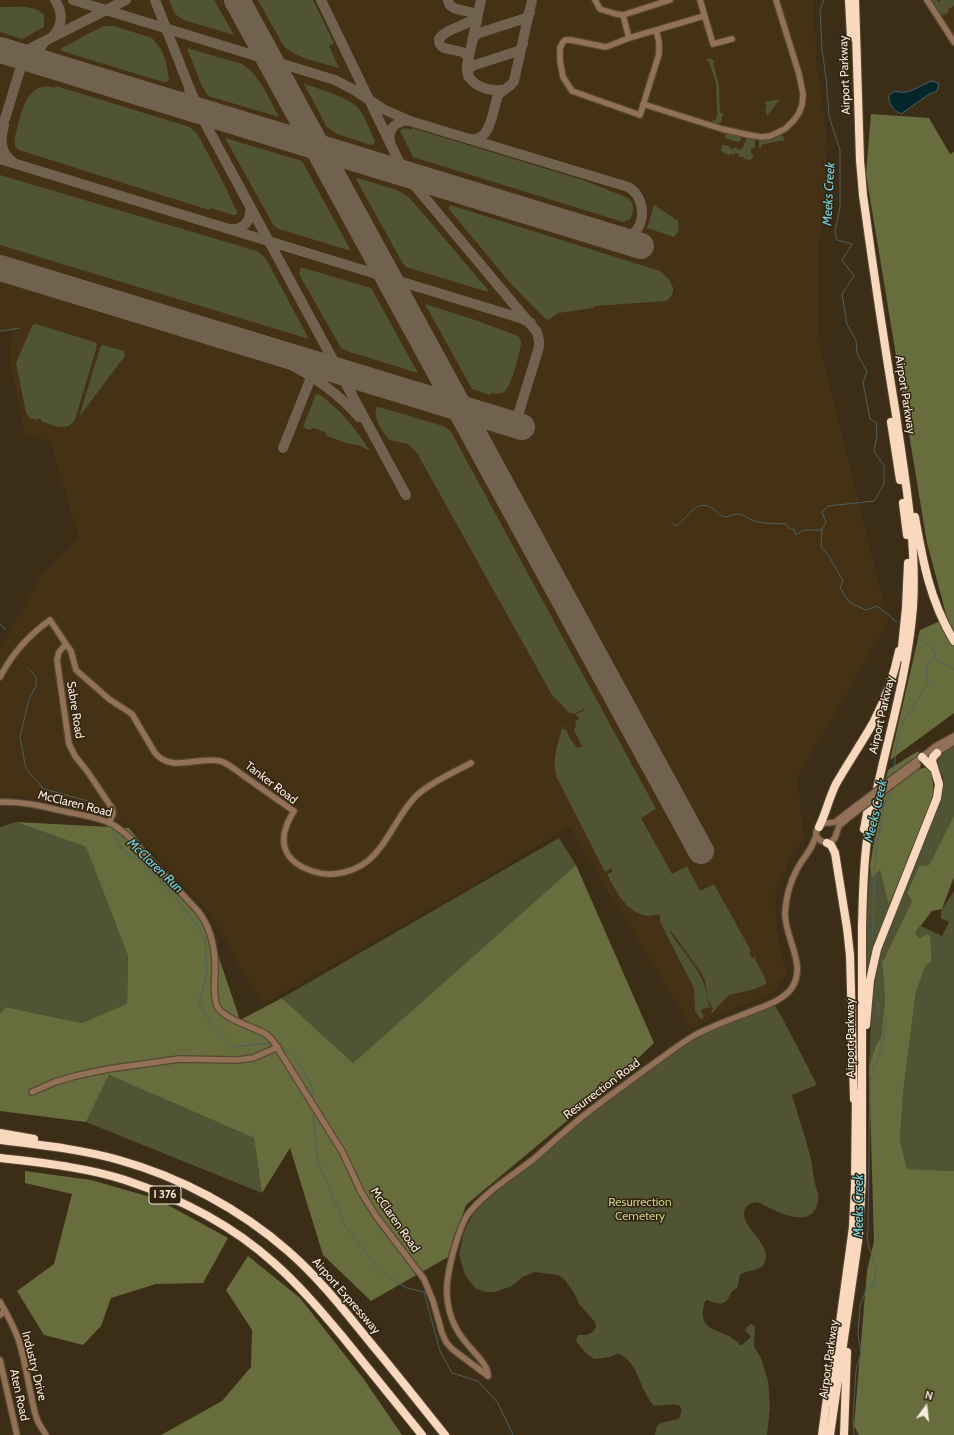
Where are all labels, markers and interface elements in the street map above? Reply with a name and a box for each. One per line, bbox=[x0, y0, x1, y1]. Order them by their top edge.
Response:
street label: Airport Parkway bbox=[836, 35, 854, 115]
water label: Meeks Creek bbox=[820, 162, 838, 226]
street label: Airport Parkway bbox=[892, 355, 918, 435]
street label: Airport Parkway bbox=[866, 675, 898, 755]
street label: Sabre Road bbox=[63, 680, 87, 740]
street label: Tanker Road bbox=[242, 759, 300, 807]
water label: Meeks Creek bbox=[861, 778, 891, 844]
street label: McClaren Road bbox=[36, 788, 114, 820]
water label: McClaren Run bbox=[124, 835, 186, 897]
street label: Airport Parkway bbox=[843, 998, 857, 1078]
street label: Resurrection Road bbox=[561, 1056, 643, 1122]
water label: Meeks Creek bbox=[851, 1174, 867, 1238]
street label: McClaren Road bbox=[367, 1185, 423, 1255]
road number: I 376 bbox=[149, 1186, 181, 1204]
park label: Resurrection Cemetery bbox=[608, 1195, 672, 1223]
street label: Airport Expressway bbox=[309, 1255, 383, 1337]
street label: Airport Parkway bbox=[816, 1319, 842, 1399]
street label: Industry Drive bbox=[18, 1330, 50, 1402]
street label: Aten Road bbox=[6, 1368, 32, 1422]
north arrow bbox=[906, 1387, 946, 1427]
text: N bbox=[924, 1388, 935, 1403]

